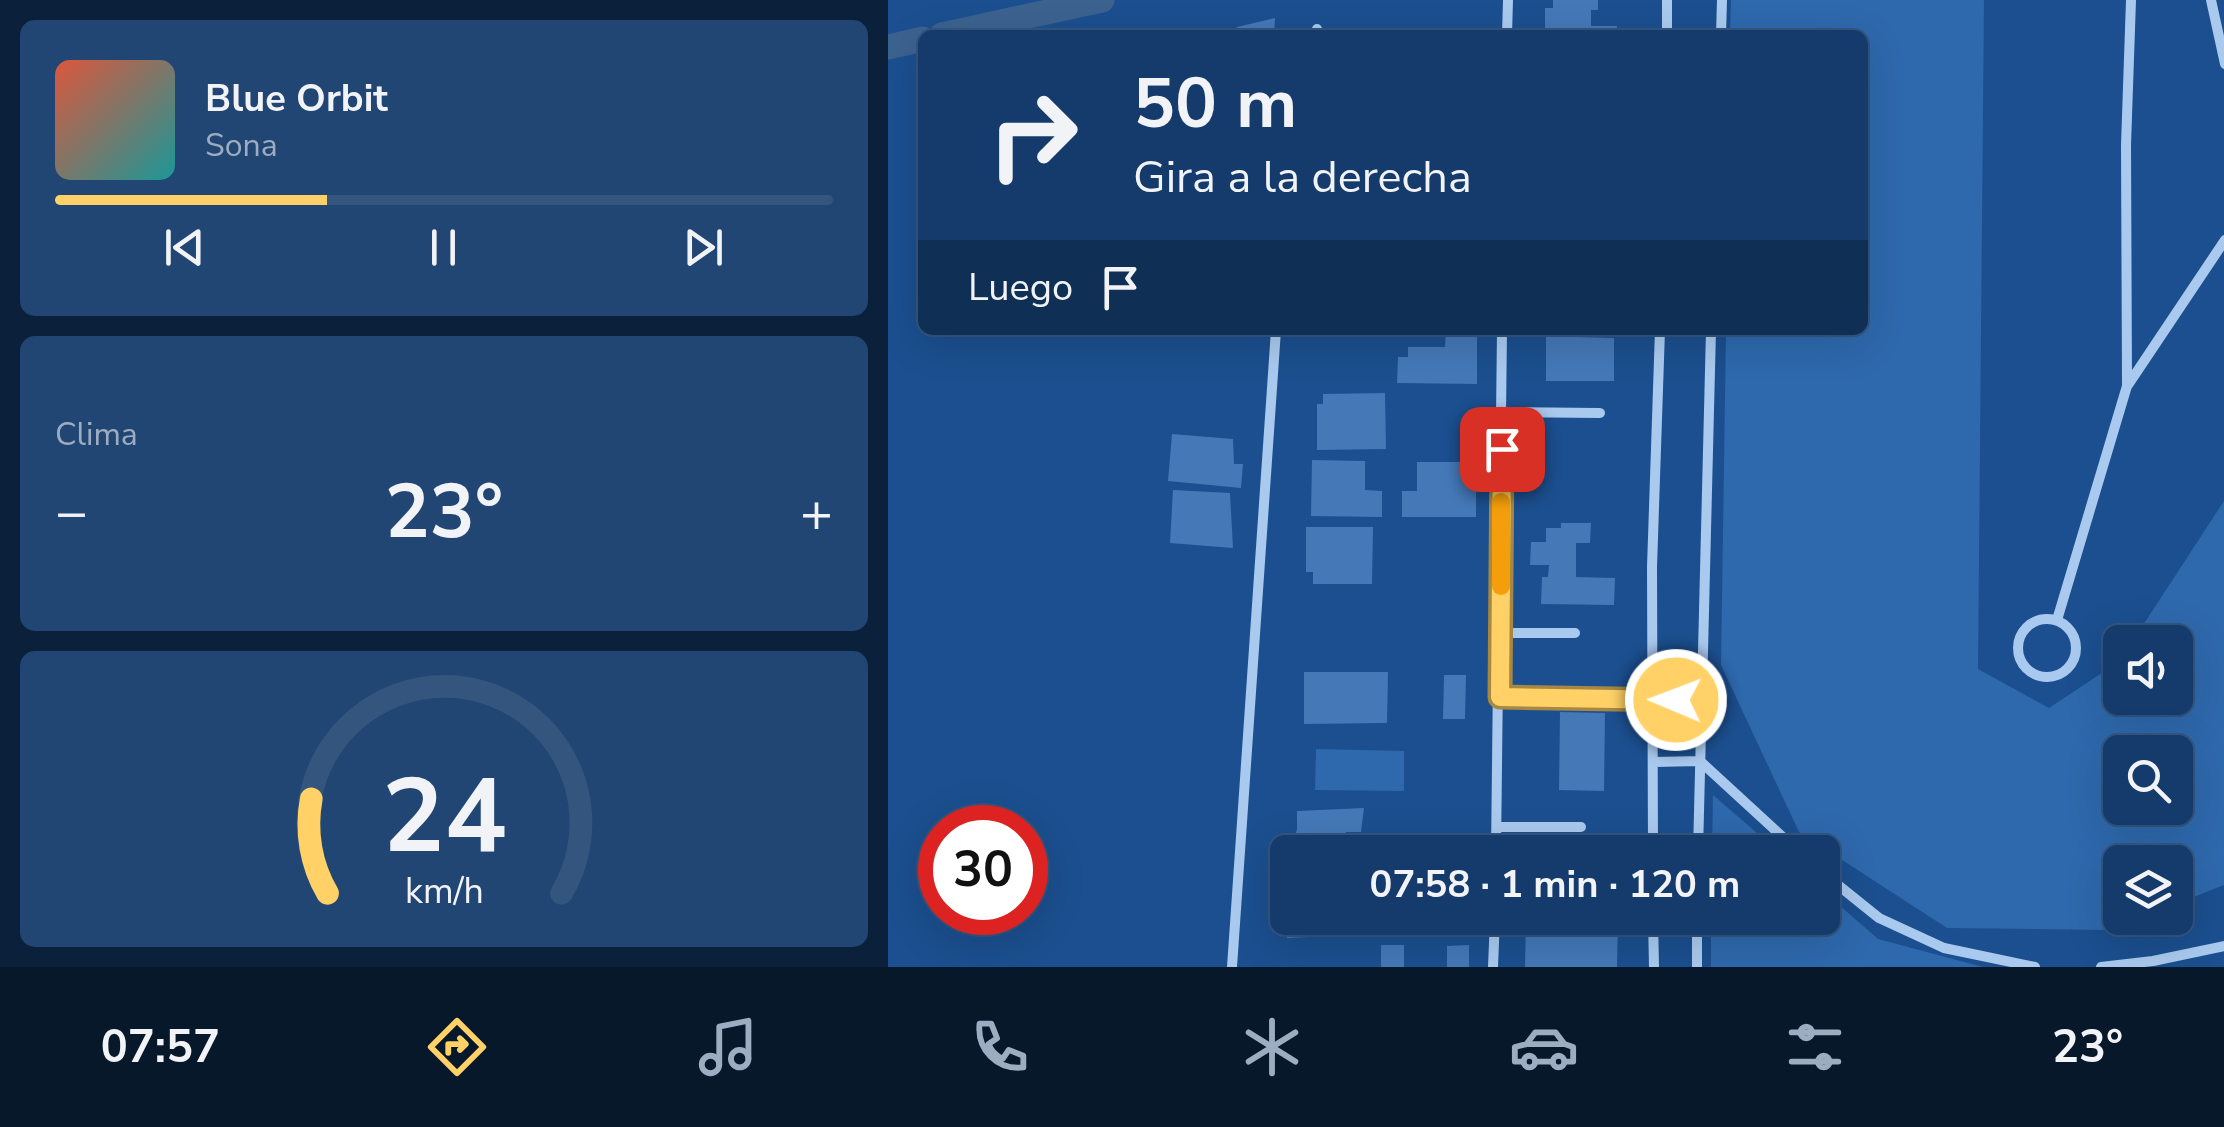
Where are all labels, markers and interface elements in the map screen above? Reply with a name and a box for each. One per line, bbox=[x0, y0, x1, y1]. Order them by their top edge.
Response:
text: 50 m bbox=[1133, 56, 1297, 152]
icon: right bbox=[968, 70, 1098, 200]
text: Blue Orbit bbox=[205, 73, 388, 124]
text: Sona bbox=[205, 124, 278, 167]
text: Gira a la derecha bbox=[1133, 147, 1472, 208]
icon: previous bbox=[157, 220, 212, 275]
icon: pause bbox=[416, 220, 471, 275]
icon: next bbox=[676, 220, 731, 275]
icon: arrive bbox=[1093, 260, 1148, 315]
text: Luego bbox=[968, 262, 1073, 313]
pin bbox=[1460, 407, 1545, 492]
text: Clima bbox=[55, 413, 138, 456]
icon: arrive bbox=[1475, 422, 1530, 477]
text: 23° bbox=[385, 461, 503, 563]
text: − bbox=[55, 475, 88, 550]
text: + bbox=[800, 475, 833, 550]
map controls bbox=[2103, 625, 2193, 935]
button: sound bbox=[2103, 625, 2193, 715]
position arrow bbox=[1624, 648, 1728, 752]
button: search bbox=[2103, 735, 2193, 825]
text: 24 bbox=[382, 746, 506, 888]
speed limit sign: 30 bbox=[918, 805, 1048, 935]
button: layers bbox=[2103, 845, 2193, 935]
text: 07:58 · 1 min · 120 m bbox=[1370, 859, 1740, 910]
text: km/h bbox=[405, 867, 483, 916]
icon: directions bbox=[422, 1012, 492, 1082]
icon: music bbox=[693, 1012, 763, 1082]
icon: phone bbox=[965, 1012, 1035, 1082]
icon: climate bbox=[1237, 1012, 1307, 1082]
icon: car bbox=[1509, 1012, 1579, 1082]
icon: filters bbox=[1780, 1012, 1850, 1082]
text: 07:57 bbox=[101, 1017, 220, 1078]
text: 23° bbox=[2052, 1017, 2123, 1078]

